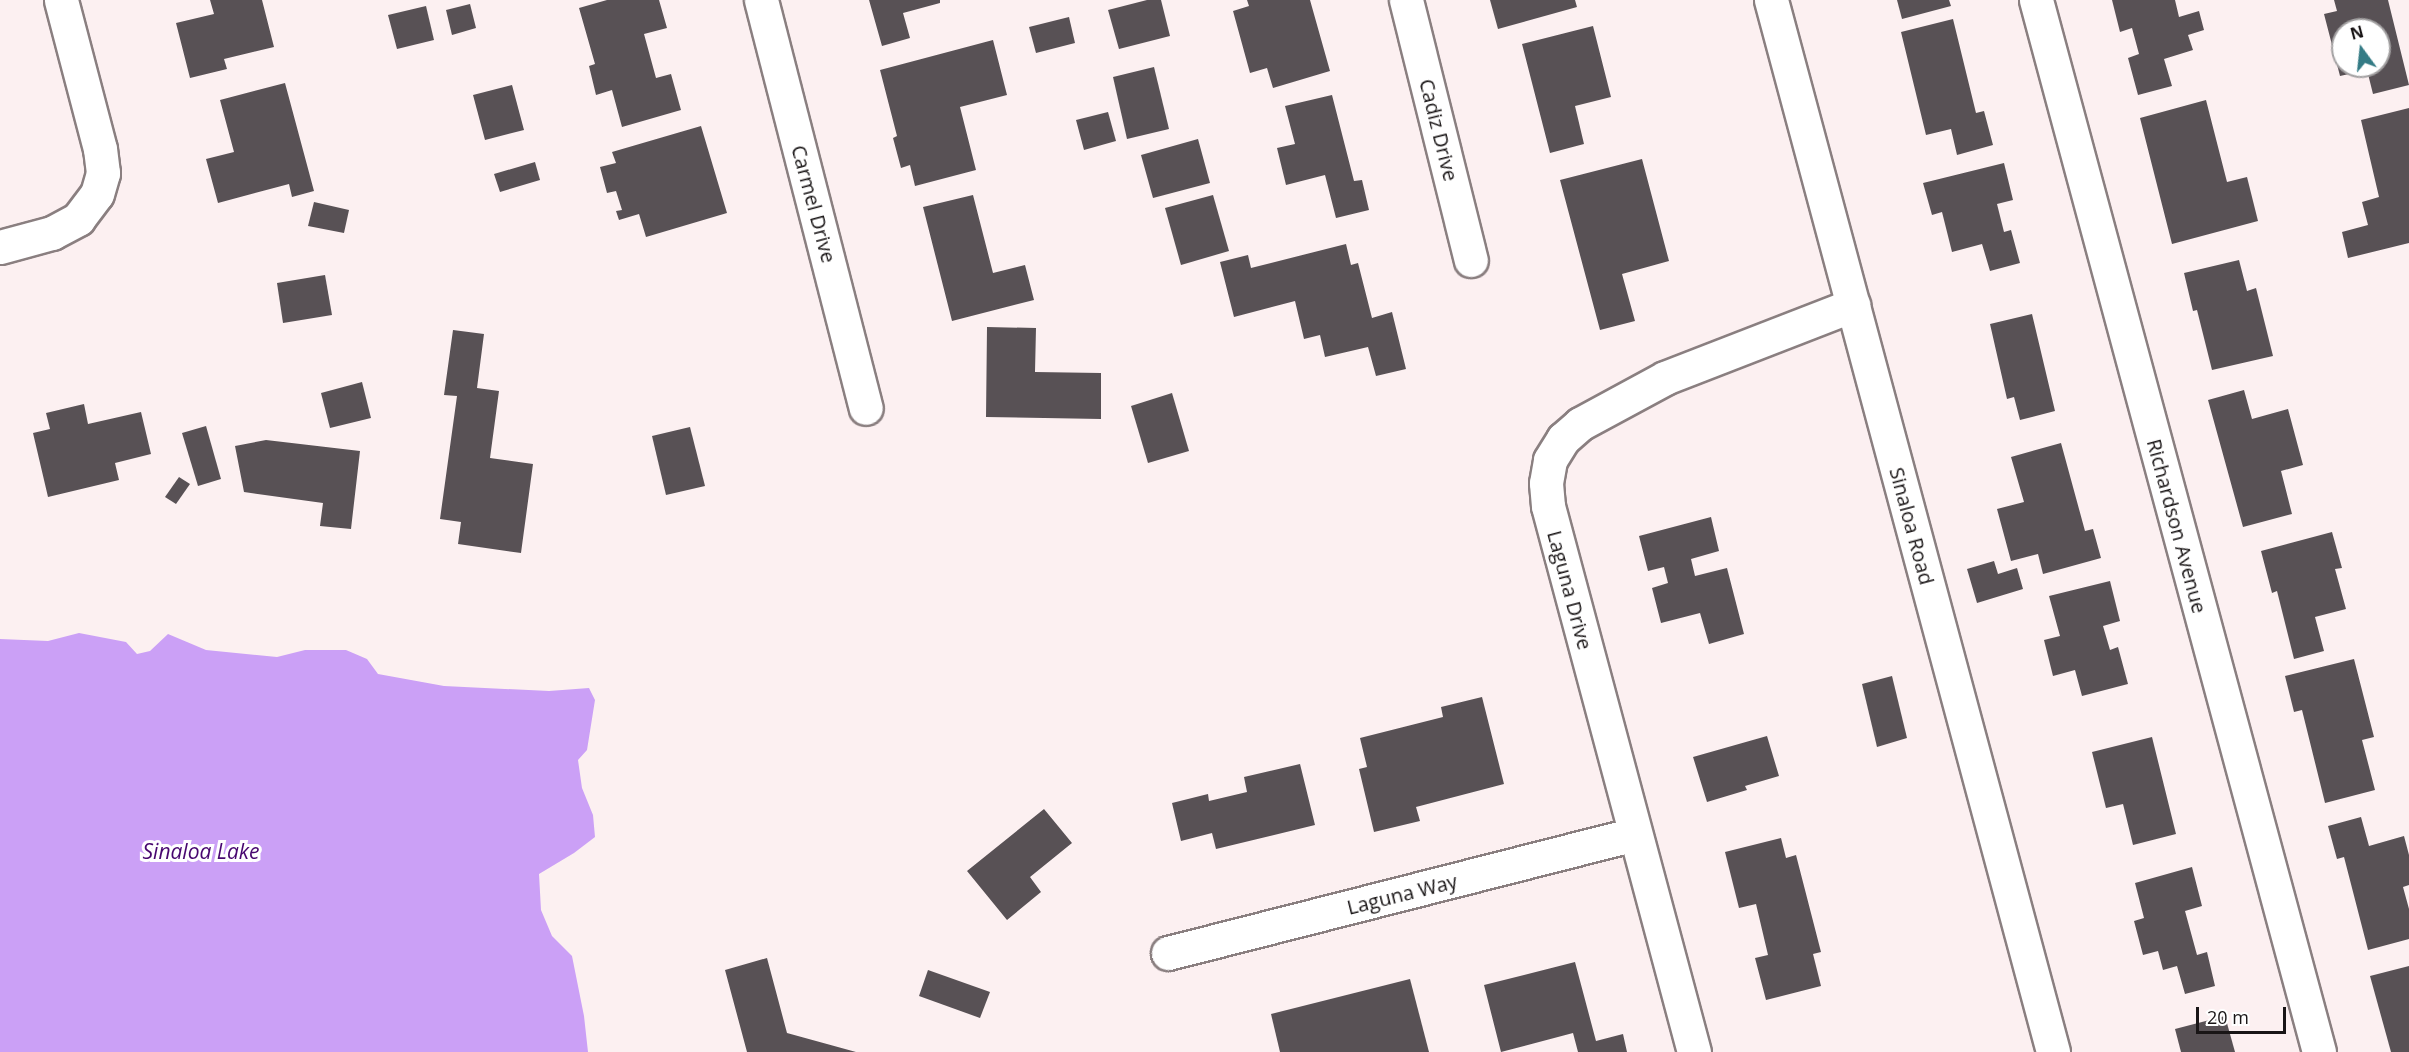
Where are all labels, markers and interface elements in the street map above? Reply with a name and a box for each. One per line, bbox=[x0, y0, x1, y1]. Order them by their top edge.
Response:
north arrow bbox=[2331, 18, 2391, 78]
text: N bbox=[2348, 20, 2366, 45]
street label: Cadiz Drive bbox=[1415, 76, 1463, 184]
street label: Carmel Drive bbox=[787, 143, 841, 265]
street label: Richardson Avenue bbox=[2142, 436, 2212, 616]
street label: Sinaloa Road bbox=[1885, 465, 1939, 587]
street label: Laguna Drive bbox=[1543, 528, 1597, 652]
water label: Sinaloa Lake bbox=[143, 838, 259, 864]
street label: Laguna Way bbox=[1344, 869, 1460, 919]
scale bar bbox=[2199, 995, 2289, 1033]
text: 20 m bbox=[2207, 1005, 2249, 1029]

